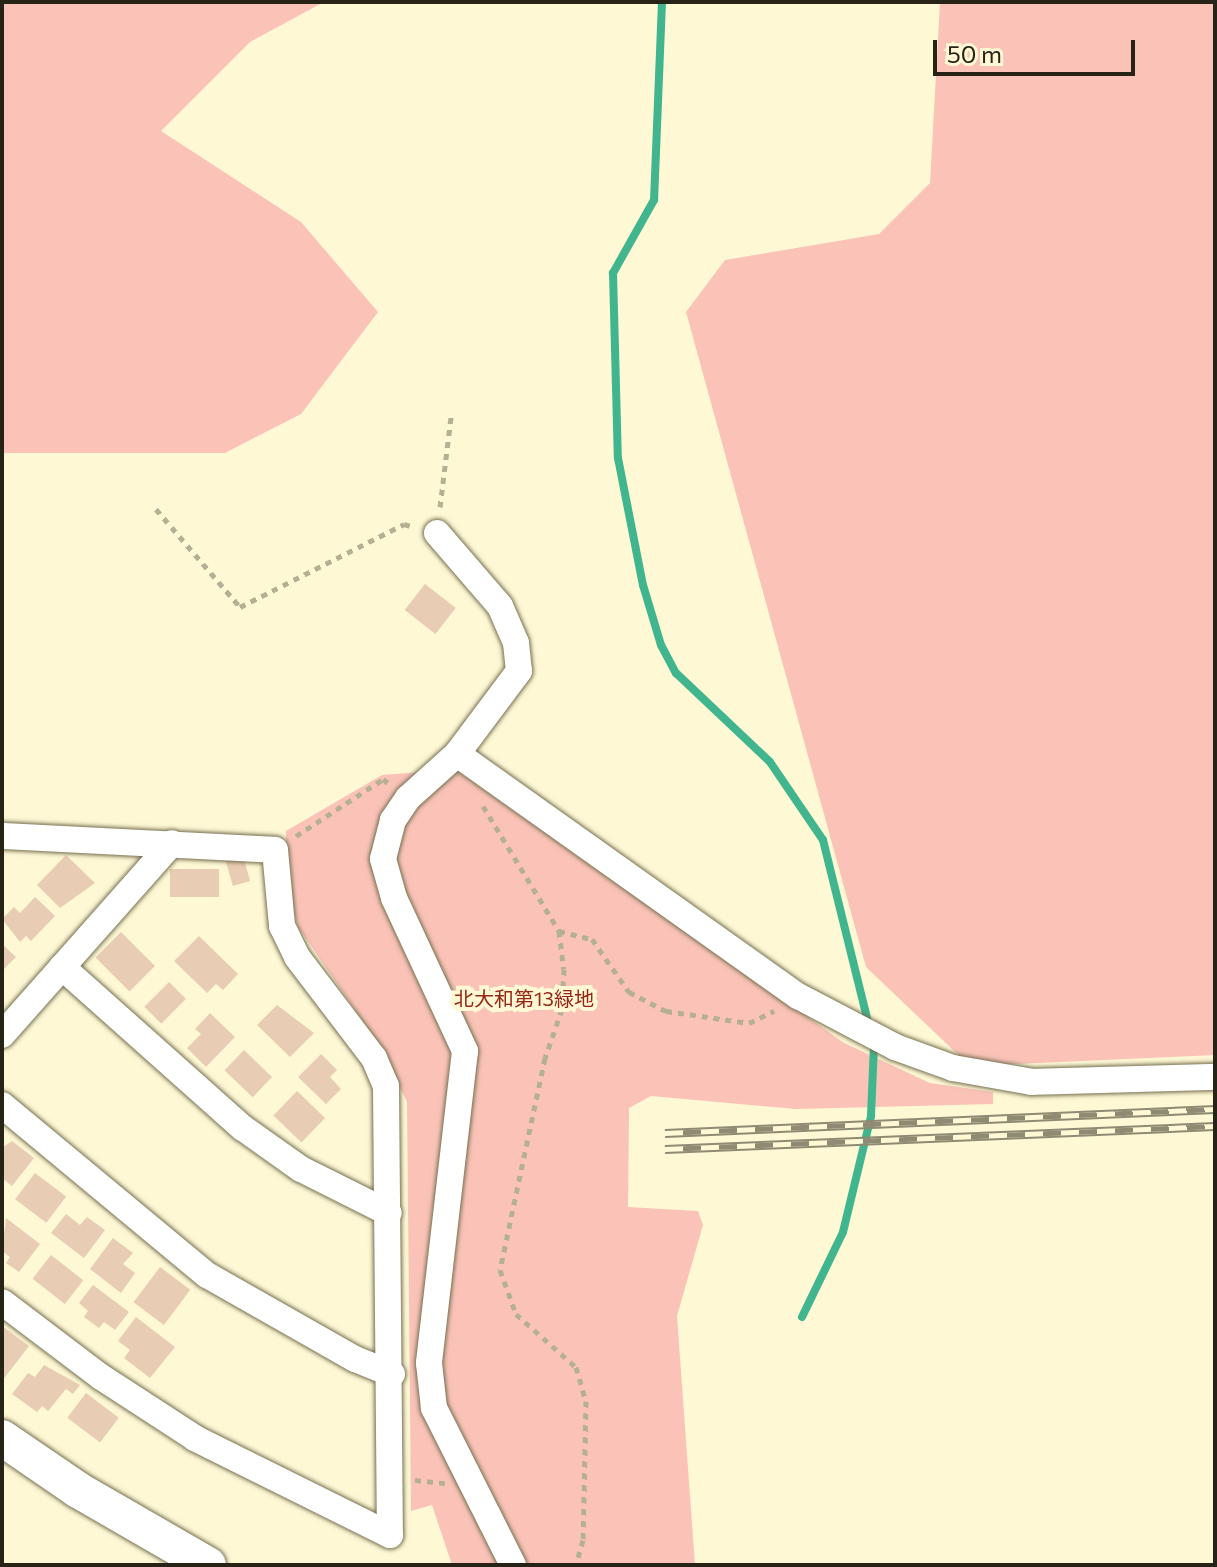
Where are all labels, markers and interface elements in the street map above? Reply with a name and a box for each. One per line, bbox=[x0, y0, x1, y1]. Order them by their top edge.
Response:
scale bar bbox=[937, 24, 1139, 74]
text: 50 m bbox=[947, 39, 1002, 68]
park label: 北大和第13緑地 bbox=[454, 986, 594, 1010]

